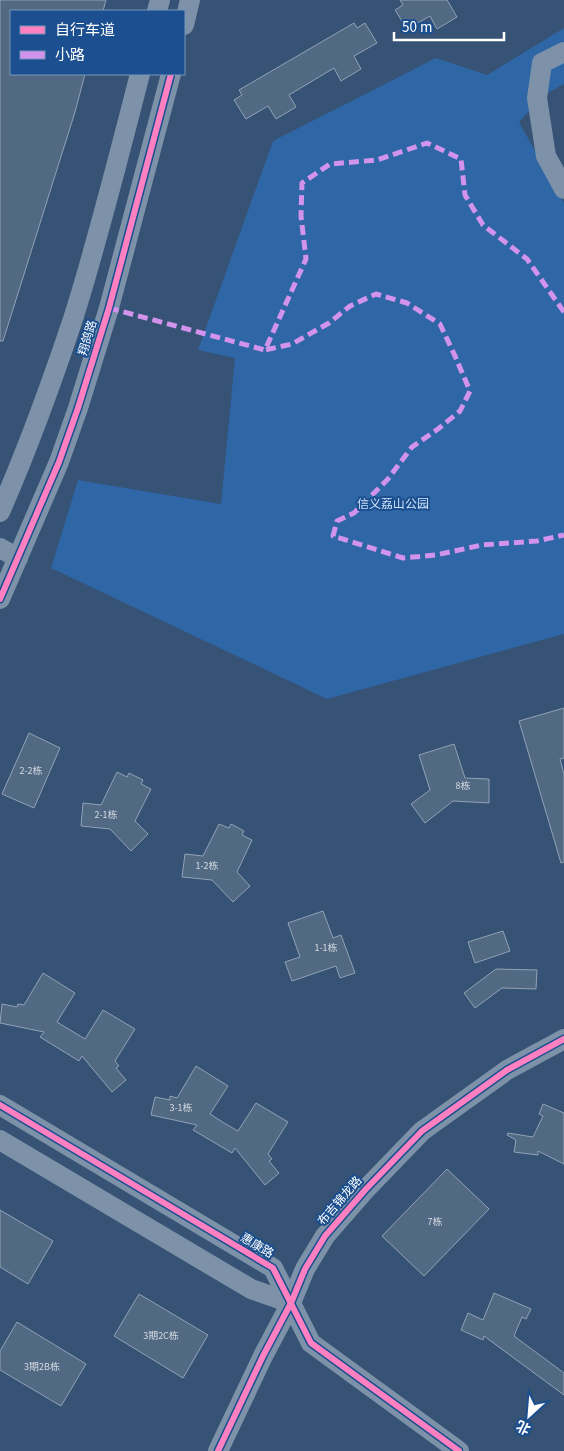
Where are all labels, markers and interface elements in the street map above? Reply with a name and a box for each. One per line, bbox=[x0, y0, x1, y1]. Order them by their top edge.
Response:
legend bbox=[10, 10, 185, 75]
scale bar bbox=[394, 10, 504, 42]
text: 50 m bbox=[402, 17, 432, 38]
text: 自行车道 bbox=[55, 20, 115, 41]
text: 小路 bbox=[55, 45, 85, 66]
street label: 翔鸽路 bbox=[75, 318, 101, 358]
park label: 信义荔山公园 bbox=[357, 496, 429, 513]
house number: 2-2栋 bbox=[19, 764, 43, 778]
house number: 8栋 bbox=[456, 779, 470, 793]
house number: 2-1栋 bbox=[94, 808, 118, 822]
house number: 1-2栋 bbox=[195, 859, 219, 873]
house number: 1-1栋 bbox=[314, 941, 338, 955]
house number: 3-1栋 bbox=[169, 1101, 193, 1115]
street label: 布吉锦龙路 bbox=[314, 1173, 366, 1229]
house number: 7栋 bbox=[428, 1215, 442, 1229]
street label: 惠康路 bbox=[237, 1229, 277, 1263]
house number: 3期2C栋 bbox=[143, 1329, 179, 1343]
house number: 3期2B栋 bbox=[24, 1360, 60, 1374]
north arrow bbox=[504, 1391, 554, 1441]
text: 北 bbox=[513, 1415, 534, 1439]

